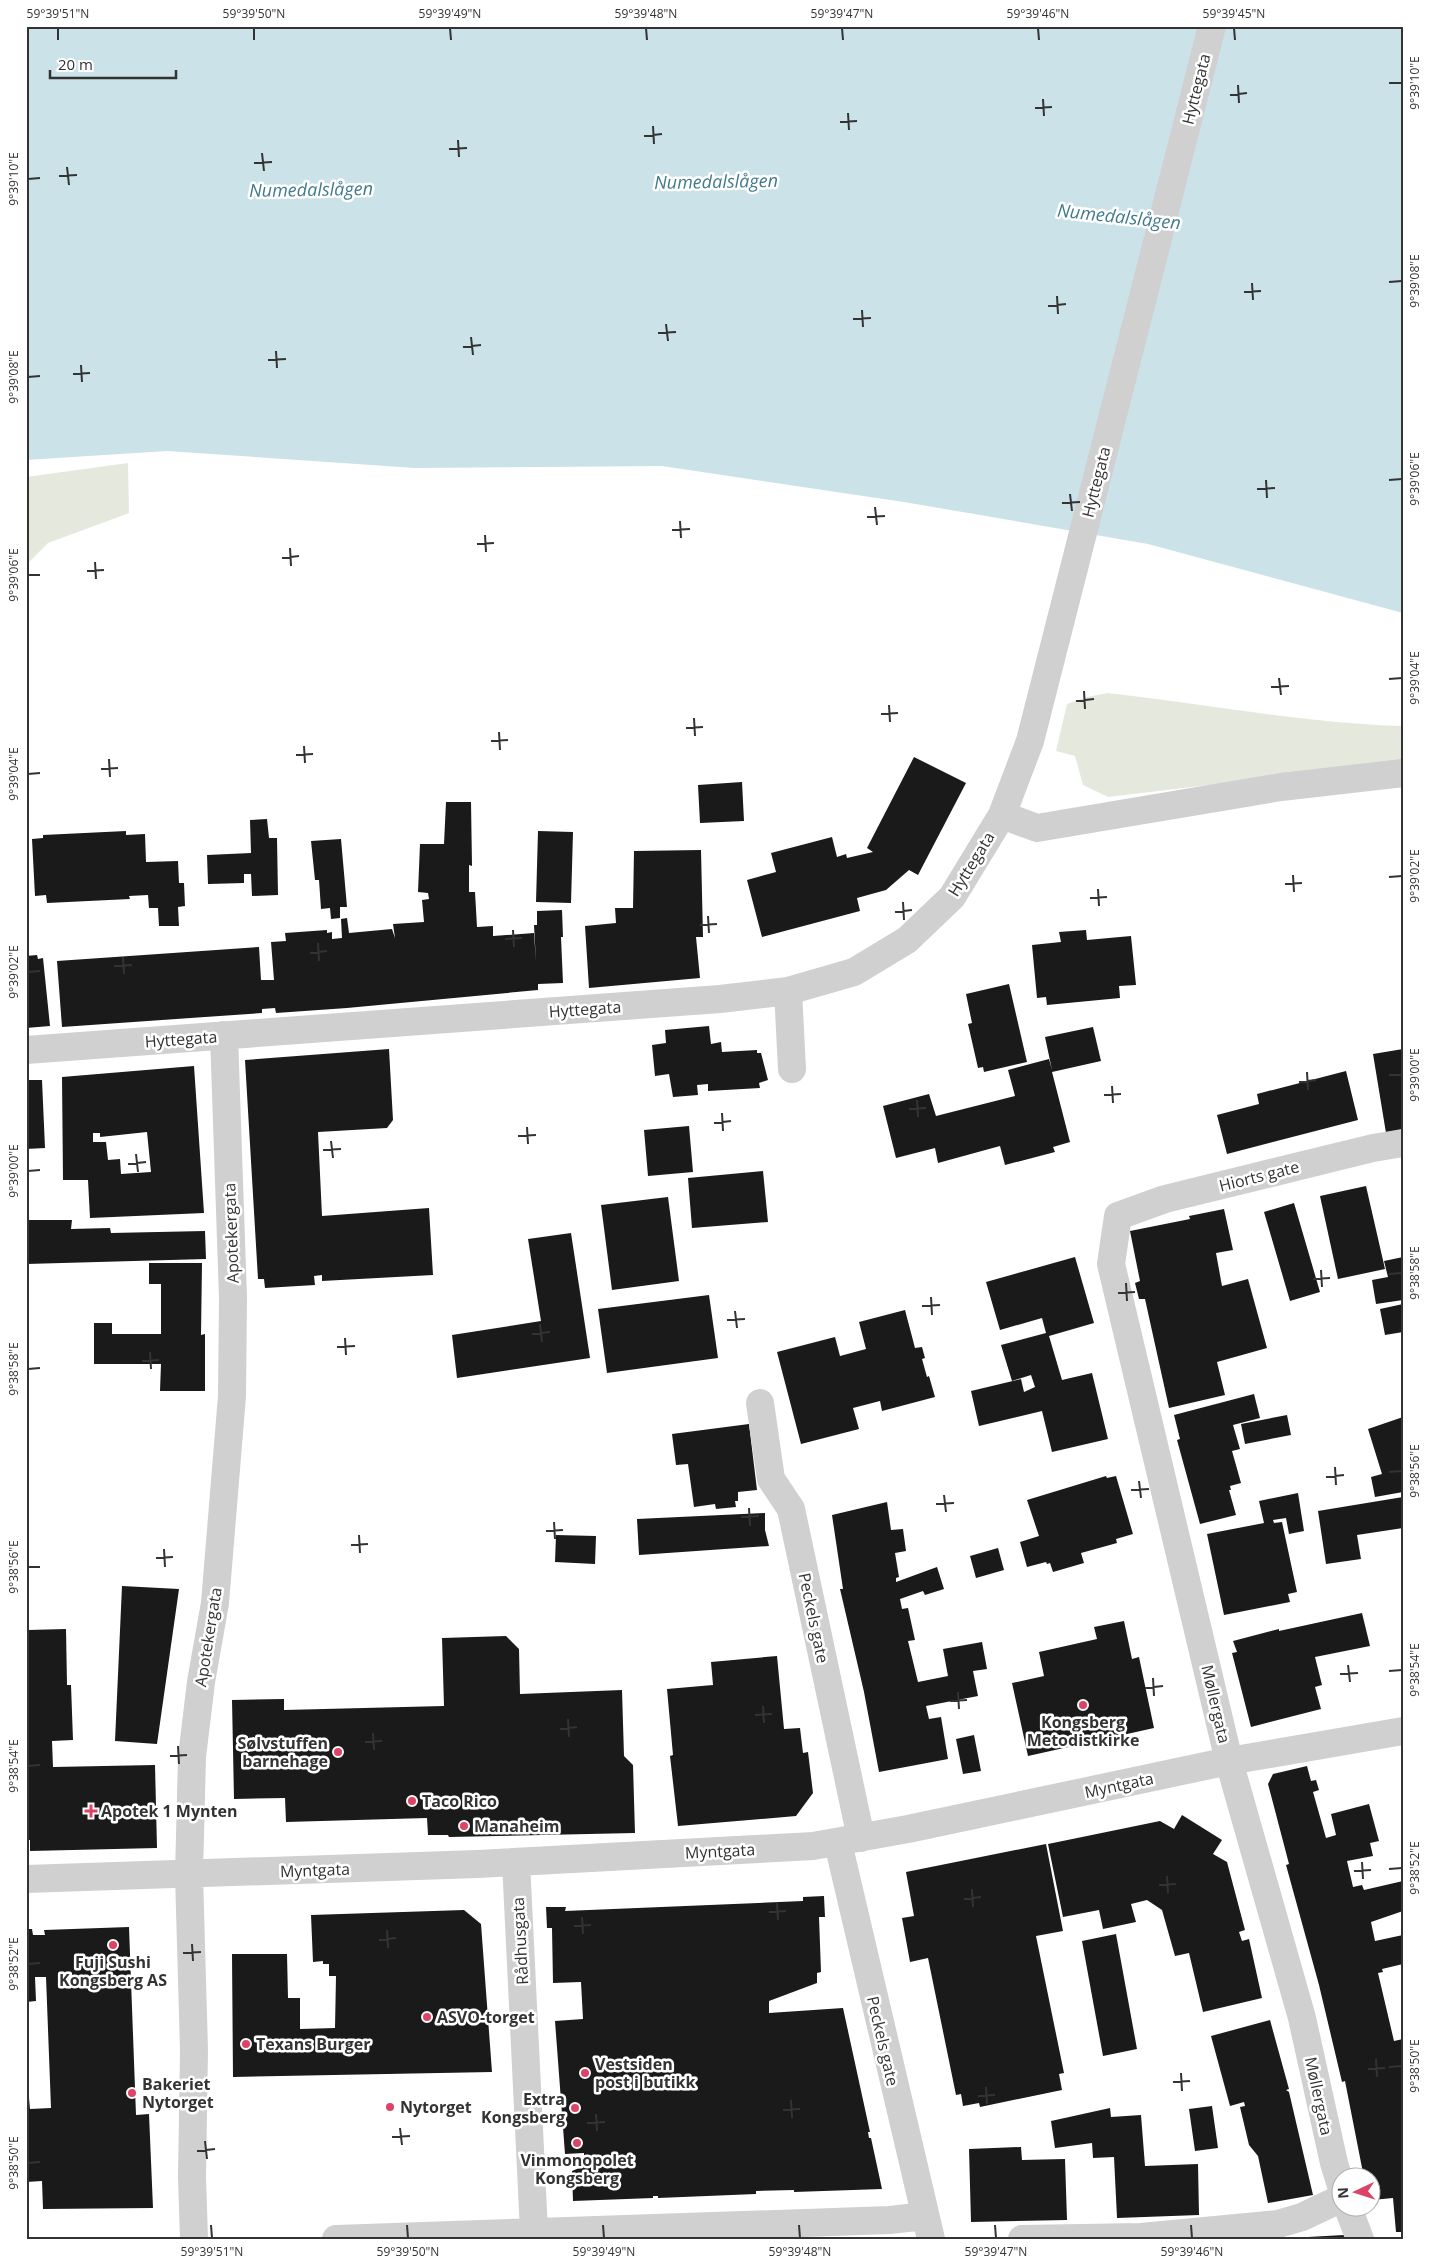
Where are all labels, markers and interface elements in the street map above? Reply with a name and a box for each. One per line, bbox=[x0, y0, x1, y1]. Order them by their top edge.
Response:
text: 59°39'51"N bbox=[27, 5, 89, 22]
text: 59°39'50"N bbox=[223, 5, 285, 22]
text: 59°39'49"N bbox=[419, 5, 481, 22]
text: 59°39'48"N bbox=[615, 5, 677, 22]
text: 59°39'47"N bbox=[811, 5, 873, 22]
text: 59°39'46"N bbox=[1007, 5, 1069, 22]
text: 59°39'45"N bbox=[1203, 5, 1265, 22]
scale bar bbox=[50, 48, 176, 80]
street label: Hyttegata bbox=[1177, 51, 1215, 127]
text: 20 m bbox=[58, 54, 93, 74]
text: 9°39'10"E bbox=[1406, 56, 1423, 110]
text: 9°39'10"E bbox=[5, 152, 22, 206]
water label: Numedalslågen bbox=[654, 168, 778, 194]
water label: Numedalslågen bbox=[249, 176, 373, 202]
water label: Numedalslågen bbox=[1056, 198, 1182, 234]
text: 9°39'08"E bbox=[1406, 254, 1423, 308]
text: 9°39'08"E bbox=[5, 350, 22, 404]
street label: Hyttegata bbox=[1077, 444, 1115, 520]
text: 9°39'06"E bbox=[1406, 452, 1423, 506]
text: 9°39'06"E bbox=[5, 548, 22, 602]
text: 9°39'04"E bbox=[1406, 651, 1423, 705]
text: 9°39'04"E bbox=[5, 747, 22, 801]
street label: Hyttegata bbox=[942, 827, 1000, 901]
text: 9°39'02"E bbox=[1406, 849, 1423, 903]
text: 9°39'02"E bbox=[5, 945, 22, 999]
street label: Hyttegata bbox=[548, 996, 622, 1022]
street label: Hyttegata bbox=[144, 1026, 218, 1052]
text: 9°39'00"E bbox=[1406, 1048, 1423, 1102]
text: 9°39'00"E bbox=[5, 1144, 22, 1198]
street label: Hiorts gate bbox=[1217, 1155, 1301, 1197]
street label: Apotekergata bbox=[218, 1182, 244, 1284]
text: 9°38'58"E bbox=[1406, 1246, 1423, 1300]
text: 9°38'58"E bbox=[5, 1342, 22, 1396]
text: 9°38'56"E bbox=[1406, 1444, 1423, 1498]
text: 9°38'56"E bbox=[5, 1540, 22, 1594]
street label: Peckels gate bbox=[794, 1571, 834, 1665]
street label: Apotekergata bbox=[189, 1586, 227, 1688]
text: 9°38'54"E bbox=[1406, 1643, 1423, 1697]
street label: Møllergata bbox=[1196, 1663, 1236, 1745]
marker: Kongsberg Metodistkirke bbox=[1077, 1699, 1089, 1711]
place label: Kongsberg Metodistkirke bbox=[1027, 1711, 1139, 1751]
place label: Sølvstuffen barnehage bbox=[238, 1732, 328, 1772]
text: 9°38'54"E bbox=[5, 1739, 22, 1793]
marker: Sølvstuffen barnehage bbox=[332, 1746, 344, 1758]
street label: Myntgata bbox=[1082, 1767, 1156, 1803]
place label: Taco Rico bbox=[422, 1790, 497, 1812]
marker: Taco Rico bbox=[406, 1795, 418, 1807]
place label: Apotek 1 Mynten bbox=[101, 1800, 237, 1822]
marker: Apotek 1 Mynten bbox=[85, 1805, 97, 1817]
place label: Manaheim bbox=[474, 1815, 560, 1837]
marker: Manaheim bbox=[458, 1820, 470, 1832]
street label: Myntgata bbox=[684, 1838, 756, 1864]
text: 9°38'52"E bbox=[1406, 1841, 1423, 1895]
street label: Myntgata bbox=[280, 1858, 350, 1882]
street label: Rådhusgata bbox=[507, 1896, 533, 1986]
text: 9°38'52"E bbox=[5, 1937, 22, 1991]
marker: Fuji Sushi Kongsberg AS bbox=[107, 1939, 119, 1951]
place label: Fuji Sushi Kongsberg AS bbox=[59, 1951, 167, 1991]
street label: Peckels gate bbox=[862, 1994, 904, 2088]
place label: ASVO-torget bbox=[437, 2006, 535, 2028]
marker: ASVO-torget bbox=[421, 2011, 433, 2023]
place label: Texans Burger bbox=[256, 2033, 371, 2055]
marker: Texans Burger bbox=[240, 2038, 252, 2050]
text: 9°38'50"E bbox=[1406, 2039, 1423, 2093]
place label: Vestsiden post i butikk bbox=[595, 2053, 696, 2093]
street label: Møllergata bbox=[1300, 2055, 1338, 2137]
marker: Vestsiden post i butikk bbox=[579, 2067, 591, 2079]
place label: Bakeriet Nytorget bbox=[142, 2073, 214, 2113]
marker: Bakeriet Nytorget bbox=[126, 2087, 138, 2099]
place label: Extra Kongsberg bbox=[481, 2088, 565, 2128]
place label: Nytorget bbox=[400, 2096, 472, 2118]
marker: Nytorget bbox=[384, 2101, 396, 2113]
marker: Extra Kongsberg bbox=[569, 2102, 581, 2114]
text: 9°38'50"E bbox=[5, 2136, 22, 2190]
marker: Vinmonopolet Kongsberg bbox=[571, 2137, 583, 2149]
place label: Vinmonopolet Kongsberg bbox=[520, 2149, 634, 2189]
north arrow bbox=[1332, 2168, 1382, 2218]
text: N bbox=[1333, 2187, 1352, 2199]
text: 59°39'51"N bbox=[181, 2243, 243, 2260]
text: 59°39'50"N bbox=[377, 2243, 439, 2260]
text: 59°39'49"N bbox=[573, 2243, 635, 2260]
text: 59°39'48"N bbox=[769, 2243, 831, 2260]
text: 59°39'47"N bbox=[965, 2243, 1027, 2260]
text: 59°39'46"N bbox=[1161, 2243, 1223, 2260]

